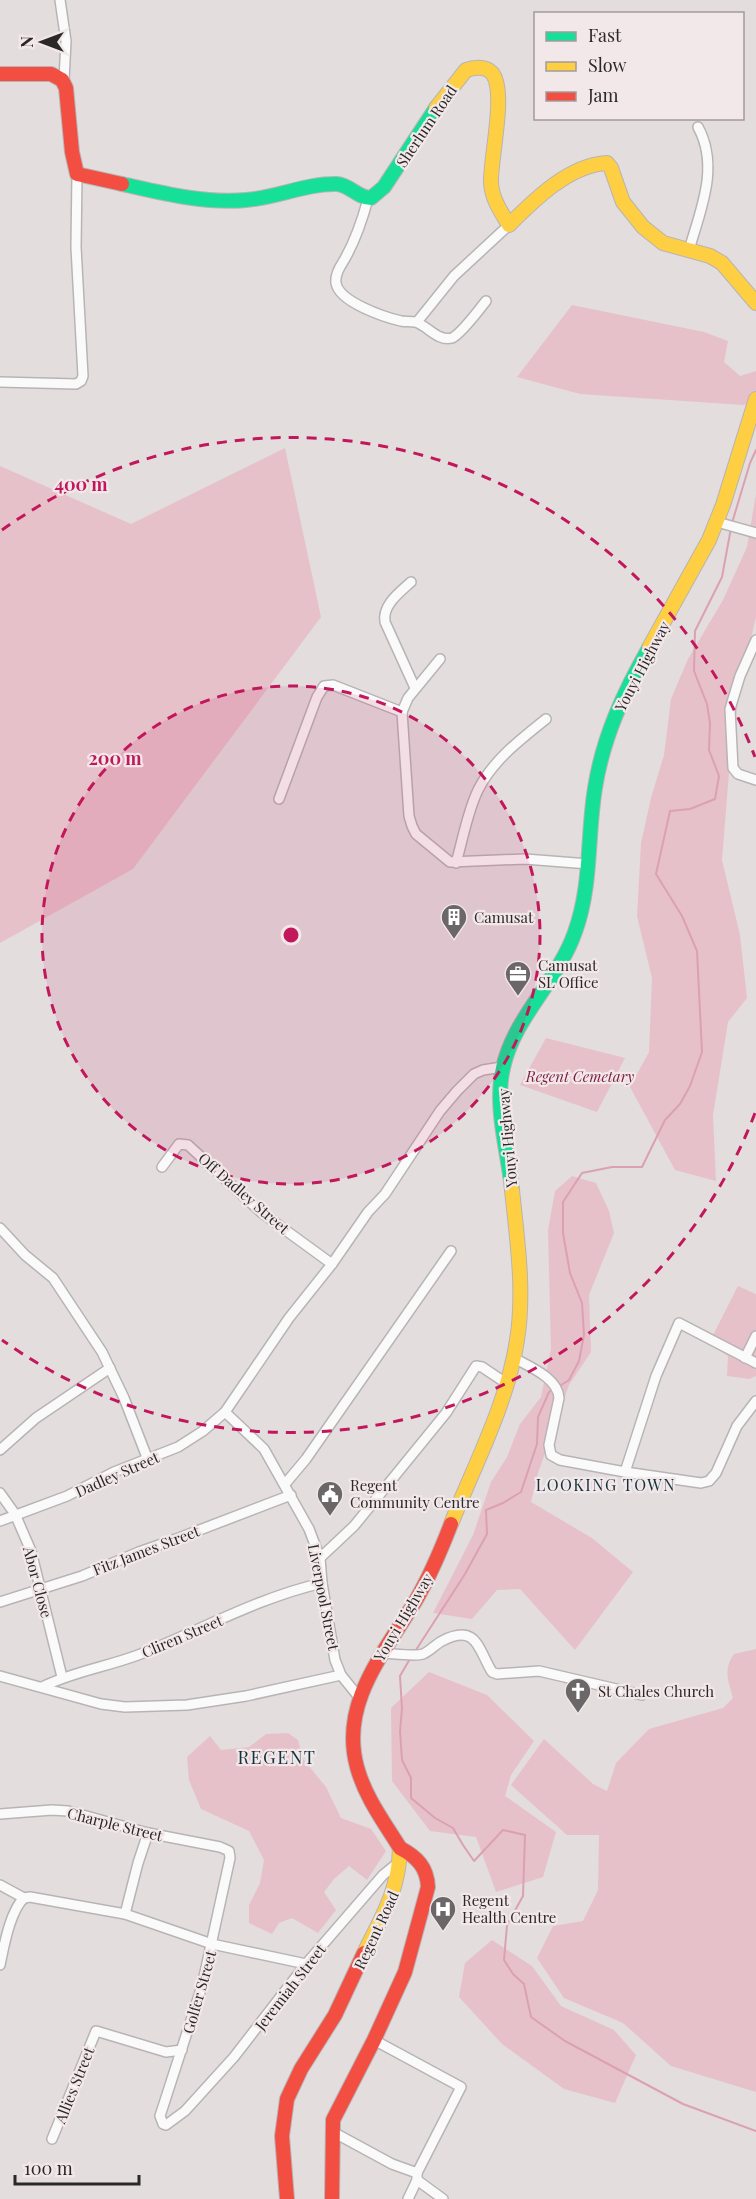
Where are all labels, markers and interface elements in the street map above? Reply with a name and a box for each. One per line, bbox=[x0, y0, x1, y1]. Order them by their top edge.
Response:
north arrow bbox=[12, 12, 72, 72]
legend bbox=[534, 12, 744, 120]
text: Fast bbox=[588, 23, 622, 47]
text: N bbox=[16, 36, 37, 48]
text: Slow bbox=[588, 53, 626, 77]
street label: Sherlum Road bbox=[391, 81, 461, 171]
text: Jam bbox=[587, 83, 618, 107]
text: 400 m bbox=[54, 472, 108, 496]
street label: Youyi Highway bbox=[609, 617, 674, 715]
text: 200 m bbox=[88, 746, 142, 770]
building icon: Camusat bbox=[439, 902, 469, 940]
place label: Camusat bbox=[474, 907, 534, 927]
centre of rings bbox=[281, 925, 301, 945]
place label: Camusat SL Office bbox=[538, 955, 599, 992]
office icon: Camusat SL Office bbox=[503, 959, 533, 997]
park label: Regent Cemetary bbox=[525, 1066, 634, 1086]
street label: Youyi Highway bbox=[493, 1087, 521, 1189]
street label: Off Dadley Street bbox=[194, 1148, 294, 1238]
street label: Dadley Street bbox=[72, 1446, 163, 1501]
district label: LOOKING TOWN bbox=[536, 1474, 676, 1495]
place label: Regent Community Centre bbox=[350, 1475, 480, 1512]
public building icon: Regent Community Centre bbox=[315, 1479, 345, 1517]
street label: Fitz James Street bbox=[90, 1520, 203, 1580]
street label: Liverpool Street bbox=[304, 1542, 344, 1653]
street label: Abor Close bbox=[19, 1543, 57, 1620]
street label: Youyi Highway bbox=[368, 1569, 437, 1666]
street label: Cliren Street bbox=[139, 1610, 226, 1662]
church icon: St Chales Church bbox=[563, 1676, 593, 1714]
place label: St Chales Church bbox=[598, 1681, 714, 1701]
district label: REGENT bbox=[237, 1745, 317, 1769]
street label: Charple Street bbox=[65, 1802, 166, 1846]
street label: Regent Road bbox=[349, 1887, 403, 1973]
place label: Regent Health Centre bbox=[462, 1890, 556, 1927]
hospital icon: Regent Health Centre bbox=[428, 1894, 458, 1932]
street label: Jeremiah Street bbox=[249, 1939, 330, 2035]
street label: Golfer Street bbox=[178, 1947, 221, 2036]
street label: Allies Street bbox=[49, 2043, 99, 2127]
scale bar bbox=[15, 2148, 140, 2186]
text: 100 m bbox=[24, 2156, 73, 2180]

